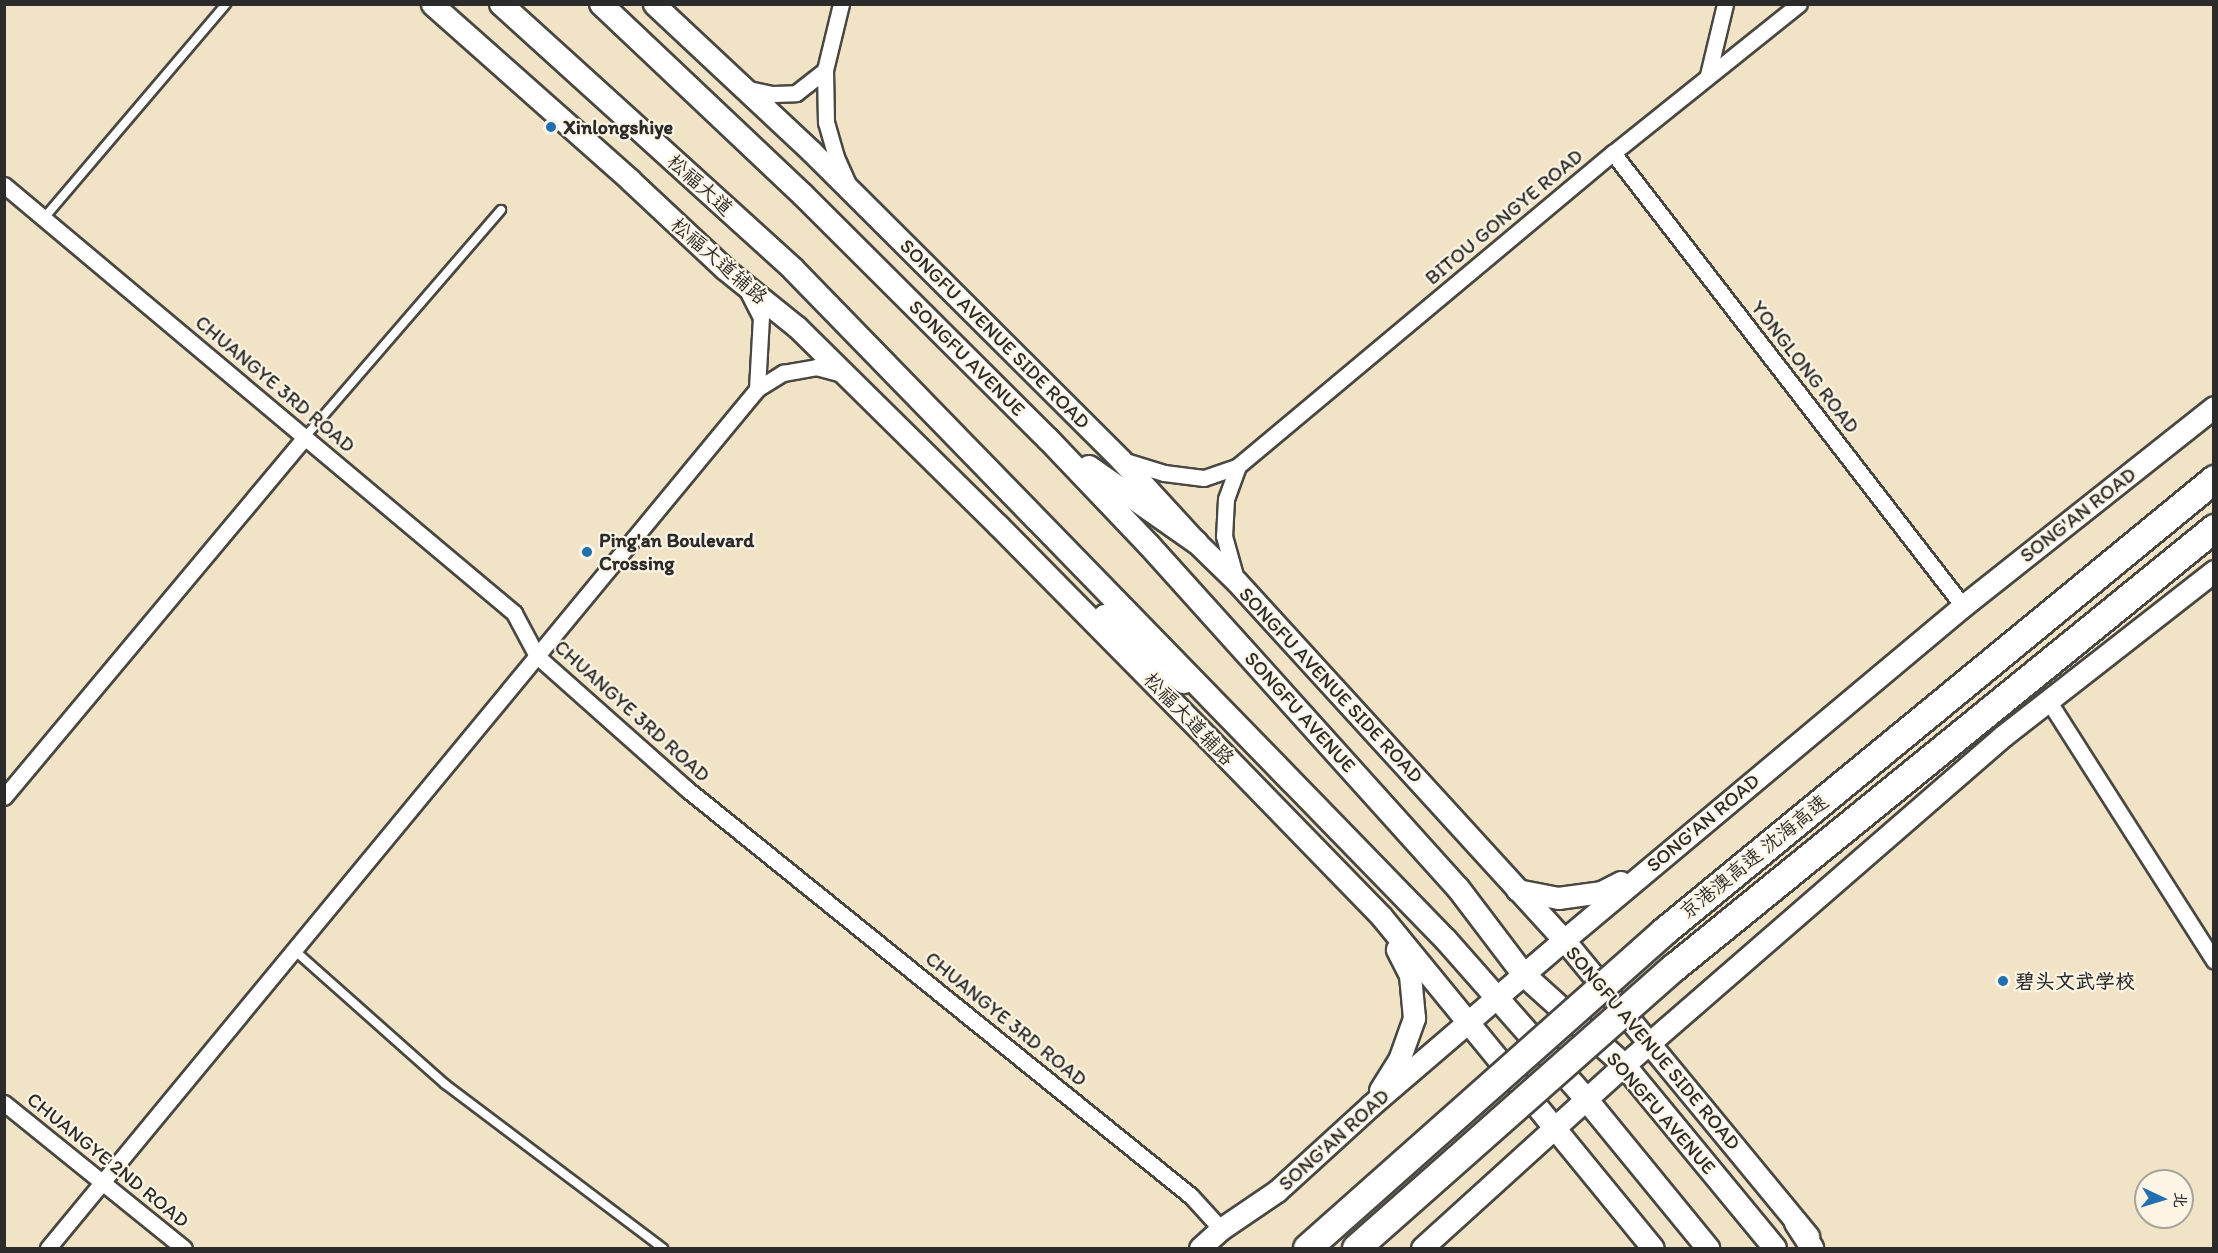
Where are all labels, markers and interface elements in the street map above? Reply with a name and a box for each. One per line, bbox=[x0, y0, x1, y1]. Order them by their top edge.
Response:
place label: Xinlongshiye bbox=[563, 115, 673, 139]
marker: Xinlongshiye bbox=[544, 120, 558, 134]
street label: BITOU GONGYE ROAD bbox=[1420, 144, 1588, 290]
street label: 松福大道 bbox=[662, 149, 738, 221]
street label: 松福大道辅路 bbox=[666, 213, 772, 309]
street label: SONGFU AVENUE SIDE ROAD bbox=[895, 234, 1095, 434]
street label: SONGFU AVENUE bbox=[904, 295, 1030, 421]
street label: YONGLONG ROAD bbox=[1746, 296, 1864, 438]
street label: CHUANGYE 3RD ROAD bbox=[191, 311, 359, 457]
street label: SONG'AN ROAD bbox=[2016, 463, 2140, 567]
place label: Ping'an Boulevard Crossing bbox=[599, 528, 754, 575]
marker: Ping'an Boulevard Crossing bbox=[580, 545, 594, 559]
street label: SONGFU AVENUE SIDE ROAD bbox=[1234, 583, 1428, 787]
street label: CHUANGYE 3RD ROAD bbox=[550, 635, 714, 787]
street label: SONGFU AVENUE bbox=[1240, 647, 1360, 777]
street label: 松福大道辅路 bbox=[1139, 668, 1239, 770]
street label: SONG'AN ROAD bbox=[1642, 769, 1764, 877]
street label: 京港澳高速 沈海高速 bbox=[1675, 790, 1833, 924]
street label: SONGFU AVENUE SIDE ROAD bbox=[1561, 942, 1745, 1154]
street label: CHUANGYE 3RD ROAD bbox=[921, 947, 1091, 1091]
place label: 碧头文武学校 bbox=[2015, 969, 2135, 993]
marker: 碧头文武学校 bbox=[1996, 974, 2010, 988]
street label: SONGFU AVENUE bbox=[1601, 1047, 1721, 1179]
street label: SONG'AN ROAD bbox=[1274, 1084, 1394, 1196]
street label: CHUANGYE 2ND ROAD bbox=[23, 1088, 193, 1232]
north arrow bbox=[2134, 1169, 2194, 1229]
text: 北 bbox=[2170, 1191, 2190, 1209]

